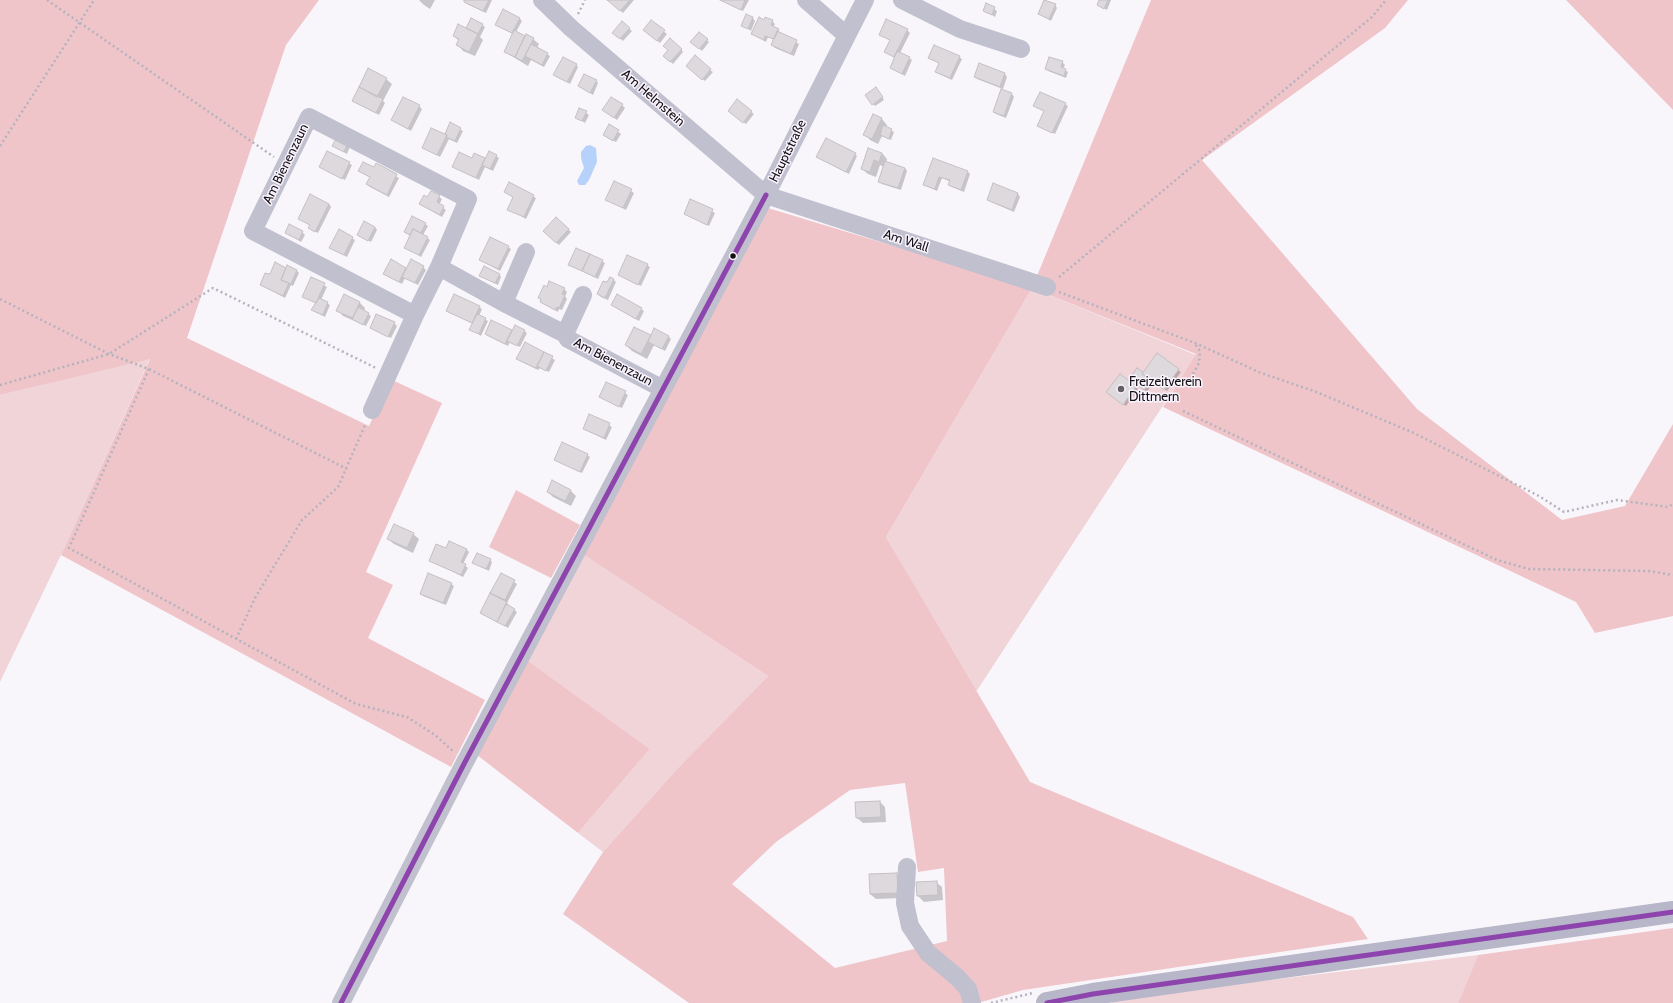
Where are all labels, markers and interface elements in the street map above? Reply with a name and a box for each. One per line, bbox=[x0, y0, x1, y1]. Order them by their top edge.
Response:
street label: Am Helmstein bbox=[618, 66, 688, 130]
street label: Hauptstraße bbox=[766, 117, 810, 185]
street label: Am Bienenzaun bbox=[260, 121, 312, 207]
street label: Am Wall bbox=[881, 226, 931, 256]
unlabelled marker bbox=[728, 251, 738, 261]
street label: Am Bienenzaun bbox=[571, 335, 655, 389]
place label: Freizeitverein Dittmern bbox=[1129, 374, 1202, 405]
marker: Freizeitverein Dittmern bbox=[1116, 384, 1126, 394]

